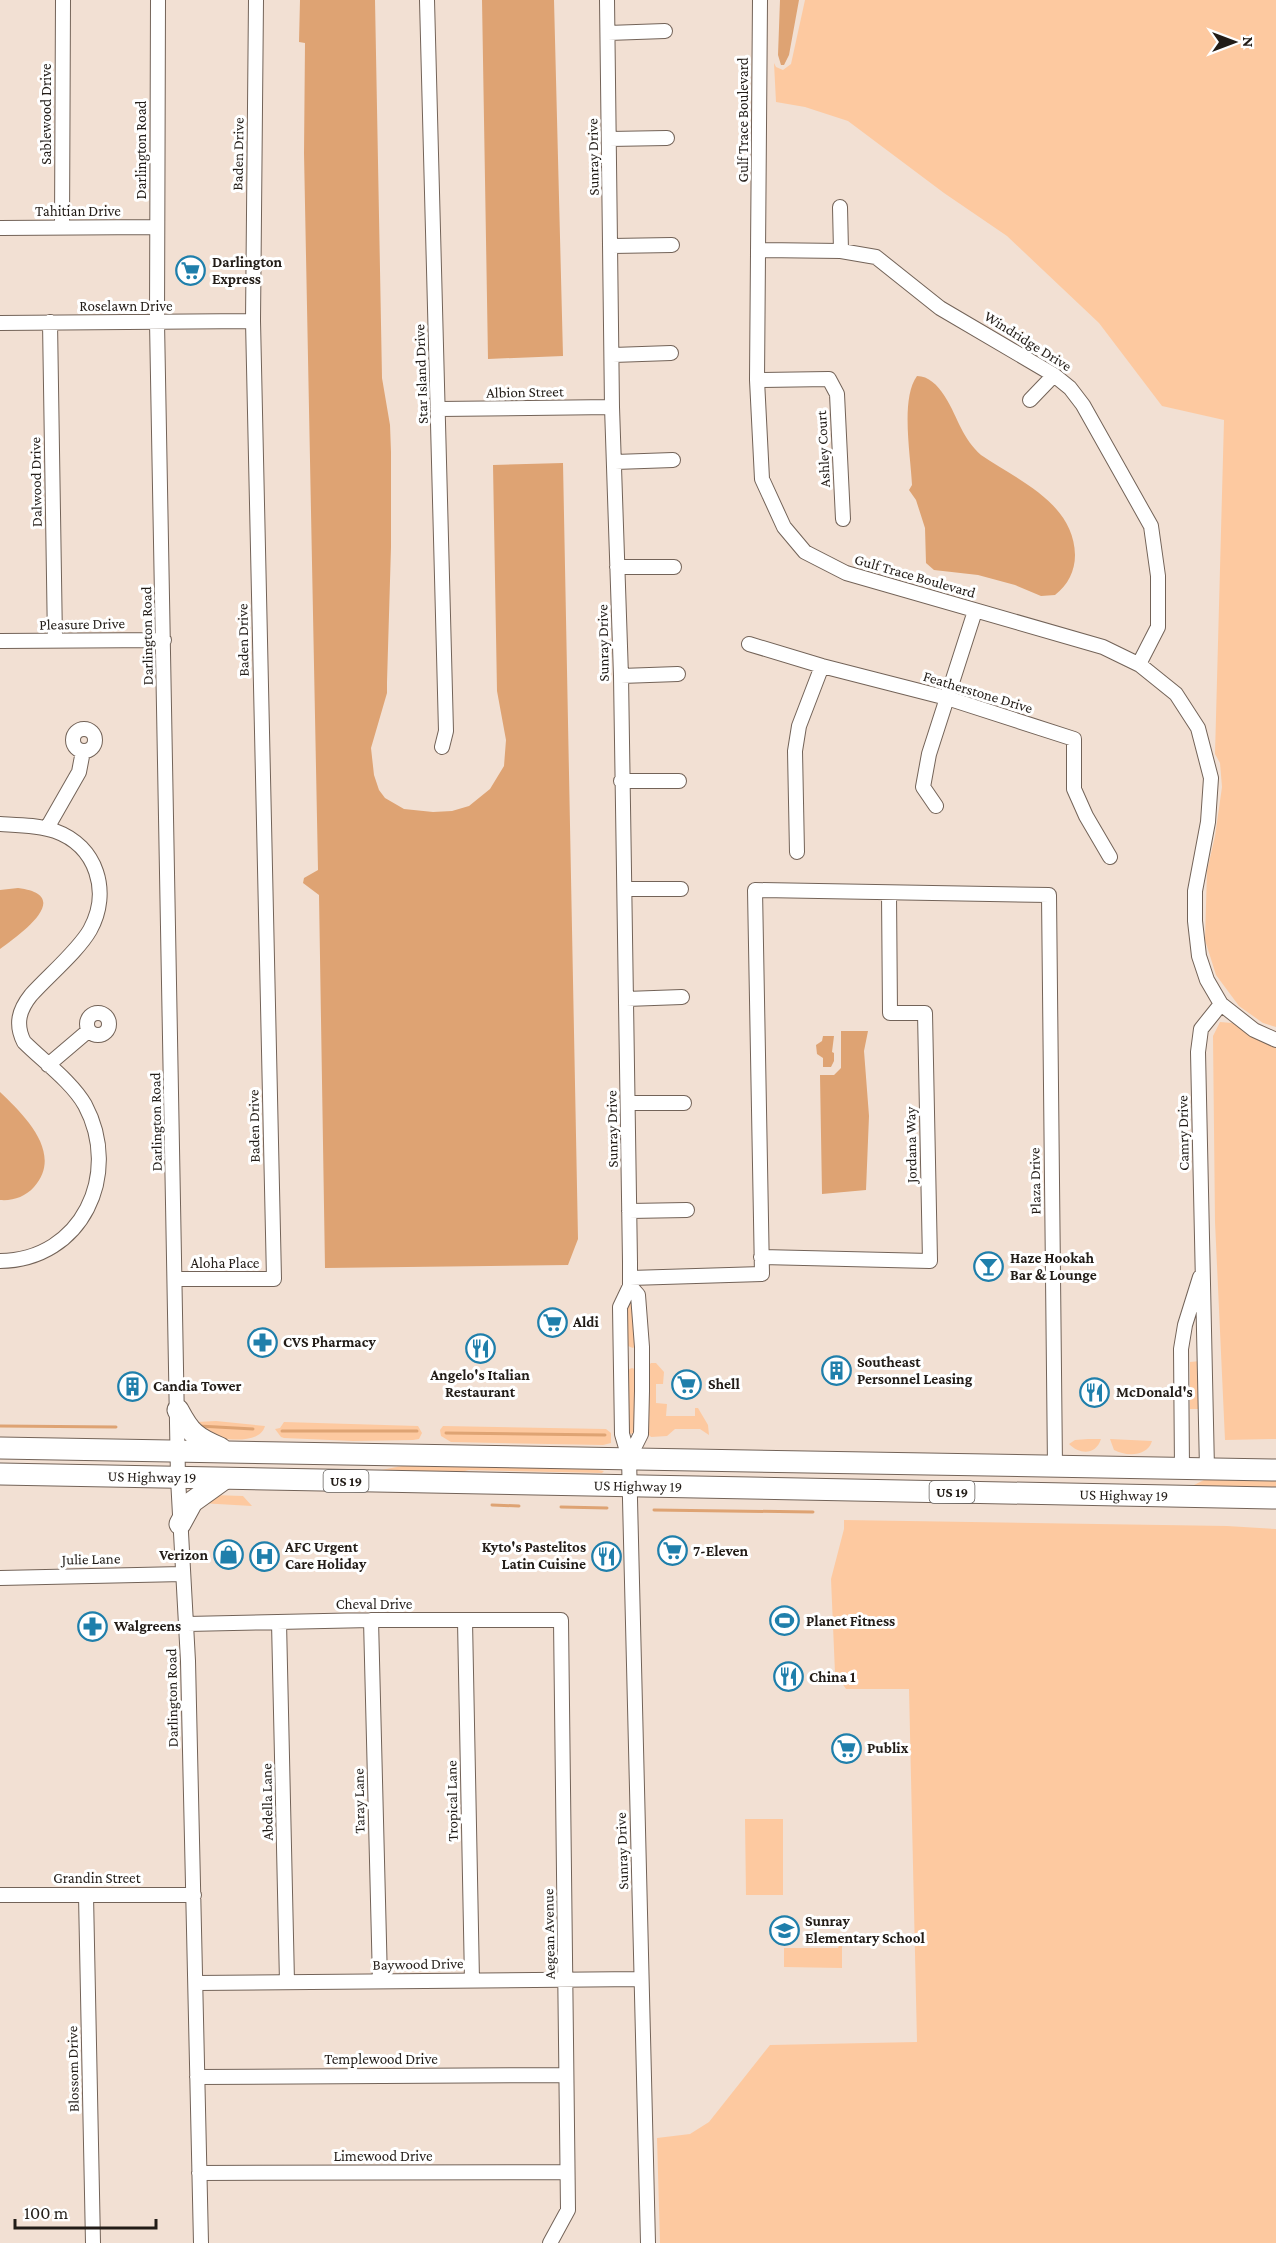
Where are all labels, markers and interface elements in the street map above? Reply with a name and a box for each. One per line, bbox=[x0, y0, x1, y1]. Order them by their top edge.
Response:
north arrow bbox=[1204, 12, 1264, 72]
text: N bbox=[1240, 37, 1257, 48]
street label: Gulf Trace Boulevard bbox=[735, 57, 751, 183]
street label: Sablewood Drive bbox=[38, 63, 54, 165]
street label: Darlington Road bbox=[133, 100, 150, 199]
street label: Baden Drive bbox=[229, 117, 247, 191]
street label: Sunray Drive bbox=[584, 118, 603, 196]
street label: Tahitian Drive bbox=[35, 203, 121, 219]
place label: Darlington Express bbox=[212, 254, 282, 287]
supermarket icon: Darlington Express bbox=[175, 255, 207, 287]
street label: Roselawn Drive bbox=[79, 298, 173, 314]
street label: Windridge Drive bbox=[981, 308, 1075, 375]
street label: Star Island Drive bbox=[411, 323, 431, 424]
street label: Albion Street bbox=[486, 383, 565, 401]
street label: Ashley Court bbox=[813, 409, 834, 488]
street label: Dalwood Drive bbox=[27, 436, 45, 527]
street label: Gulf Trace Boulevard bbox=[853, 551, 977, 601]
street label: Darlington Road bbox=[138, 586, 157, 686]
street label: Baden Drive bbox=[234, 603, 252, 677]
street label: Sunray Drive bbox=[594, 604, 613, 682]
street label: Pleasure Drive bbox=[39, 615, 125, 633]
street label: Featherstone Drive bbox=[921, 668, 1035, 716]
street label: Darlington Road bbox=[147, 1072, 166, 1172]
street label: Baden Drive bbox=[245, 1089, 263, 1163]
street label: Sunray Drive bbox=[603, 1090, 622, 1168]
street label: Camry Drive bbox=[1174, 1095, 1193, 1171]
street label: Jordana Way bbox=[902, 1107, 921, 1185]
street label: Plaza Drive bbox=[1026, 1147, 1044, 1215]
place label: Haze Hookah Bar & Lounge bbox=[1010, 1250, 1097, 1283]
bar icon: Haze Hookah Bar & Lounge bbox=[973, 1251, 1005, 1283]
street label: Aloha Place bbox=[191, 1255, 260, 1271]
supermarket icon: Aldi bbox=[536, 1306, 568, 1338]
place label: Aldi bbox=[572, 1314, 599, 1330]
pharmacy icon: CVS Pharmacy bbox=[246, 1326, 278, 1358]
restaurant icon: Angelo's Italian Restaurant bbox=[464, 1332, 496, 1364]
place label: CVS Pharmacy bbox=[283, 1334, 376, 1350]
place label: Southeast Personnel Leasing bbox=[857, 1354, 973, 1387]
building icon: Southeast Personnel Leasing bbox=[820, 1355, 852, 1387]
place label: Angelo's Italian Restaurant bbox=[429, 1367, 530, 1400]
supermarket icon: Shell bbox=[671, 1368, 703, 1400]
building icon: Candia Tower bbox=[116, 1370, 148, 1402]
place label: Shell bbox=[708, 1376, 740, 1392]
restaurant icon: McDonald's bbox=[1079, 1376, 1111, 1408]
place label: Candia Tower bbox=[153, 1378, 241, 1394]
place label: McDonald's bbox=[1116, 1384, 1193, 1400]
street label: US Highway 19 bbox=[107, 1468, 197, 1486]
road number: US 19 bbox=[324, 1470, 368, 1492]
street label: US Highway 19 bbox=[593, 1477, 682, 1496]
road number: US 19 bbox=[930, 1481, 974, 1503]
street label: US Highway 19 bbox=[1079, 1486, 1168, 1505]
supermarket icon: 7-Eleven bbox=[656, 1535, 688, 1567]
shop icon: Verizon bbox=[213, 1539, 245, 1571]
place label: AFC Urgent Care Holiday bbox=[284, 1539, 367, 1572]
place label: Kyto's Pastelitos Latin Cuisine bbox=[482, 1539, 586, 1572]
hospital icon: AFC Urgent Care Holiday bbox=[248, 1540, 280, 1572]
restaurant icon: Kyto's Pastelitos Latin Cuisine bbox=[591, 1540, 623, 1572]
place label: 7-Eleven bbox=[693, 1543, 749, 1559]
place label: Verizon bbox=[158, 1547, 208, 1563]
street label: Julie Lane bbox=[59, 1550, 121, 1569]
street label: Cheval Drive bbox=[336, 1596, 413, 1612]
sports icon: Planet Fitness bbox=[769, 1605, 801, 1637]
pharmacy icon: Walgreens bbox=[77, 1610, 109, 1642]
place label: Planet Fitness bbox=[806, 1613, 895, 1629]
place label: Walgreens bbox=[113, 1618, 181, 1634]
street label: Darlington Road bbox=[163, 1648, 182, 1748]
restaurant icon: China 1 bbox=[772, 1661, 804, 1693]
place label: China 1 bbox=[809, 1669, 856, 1685]
supermarket icon: Publix bbox=[830, 1732, 862, 1764]
place label: Publix bbox=[867, 1740, 909, 1756]
street label: Tropical Lane bbox=[443, 1760, 462, 1842]
street label: Abdella Lane bbox=[258, 1763, 276, 1841]
street label: Taray Lane bbox=[350, 1768, 369, 1834]
street label: Sunray Drive bbox=[613, 1812, 632, 1890]
street label: Grandin Street bbox=[53, 1870, 142, 1886]
street label: Aegean Avenue bbox=[540, 1888, 559, 1980]
place label: Sunray Elementary School bbox=[805, 1913, 925, 1946]
school or university icon: Sunray Elementary School bbox=[768, 1914, 800, 1946]
street label: Baywood Drive bbox=[372, 1955, 464, 1974]
street label: Blossom Drive bbox=[64, 2025, 82, 2112]
street label: Templewood Drive bbox=[324, 2051, 438, 2068]
street label: Limewood Drive bbox=[333, 2148, 433, 2164]
scale bar bbox=[15, 2192, 156, 2230]
text: 100 m bbox=[24, 2203, 69, 2223]

